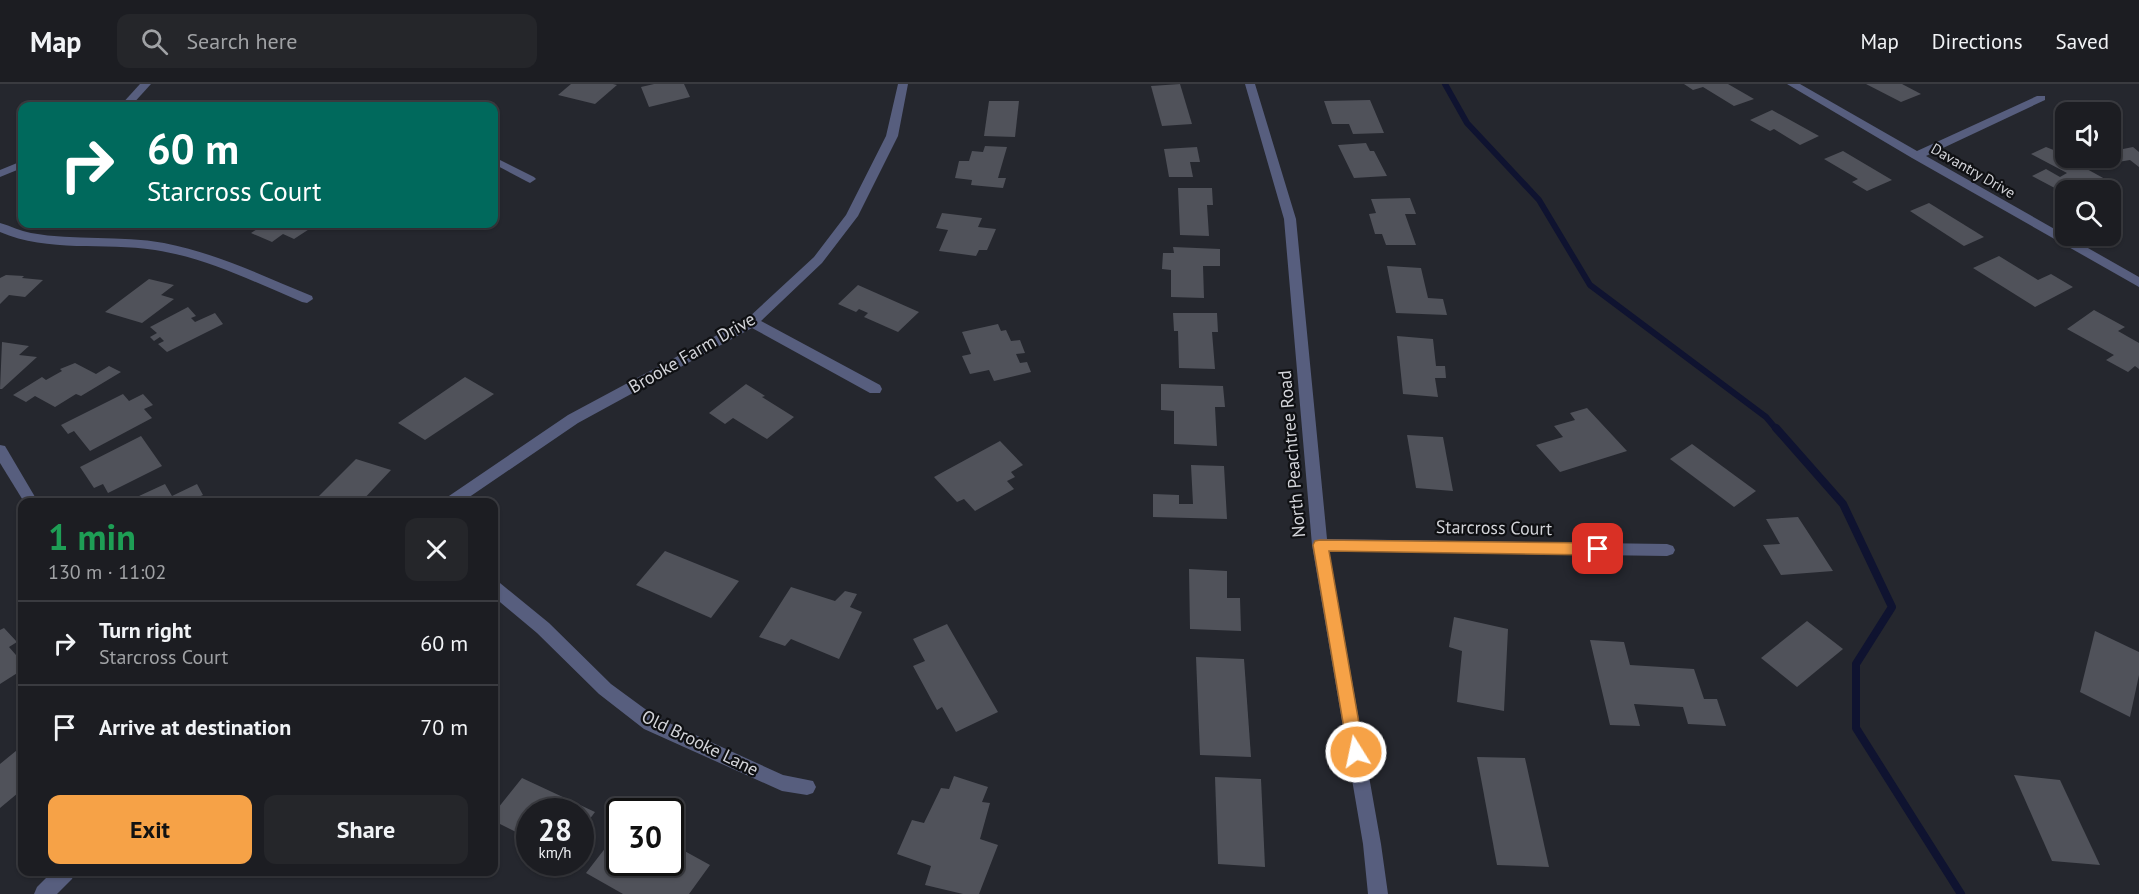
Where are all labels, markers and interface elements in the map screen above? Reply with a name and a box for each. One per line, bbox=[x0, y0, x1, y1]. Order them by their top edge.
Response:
search box bbox=[117, 14, 537, 68]
text: Map bbox=[30, 23, 81, 60]
icon: search bbox=[138, 25, 171, 58]
text: Search here bbox=[186, 27, 297, 55]
text: Map bbox=[1860, 28, 1899, 55]
text: Directions bbox=[1932, 28, 2023, 55]
text: Saved bbox=[2056, 28, 2109, 55]
map controls bbox=[2055, 102, 2121, 246]
button: sound bbox=[2055, 102, 2121, 168]
text: 60 m bbox=[147, 121, 239, 176]
icon: right bbox=[48, 126, 126, 204]
street label: Davantry Drive bbox=[1928, 139, 2019, 202]
text: Starcross Court bbox=[147, 174, 321, 208]
button: search bbox=[2055, 180, 2121, 246]
street label: Brooke Farm Drive bbox=[624, 307, 759, 398]
street label: North Peachtree Road bbox=[1273, 369, 1310, 539]
text: 1 min bbox=[48, 513, 136, 560]
street label: Starcross Court bbox=[1436, 515, 1552, 540]
button: close bbox=[405, 518, 468, 581]
pin bbox=[1572, 523, 1623, 574]
icon: arrive bbox=[1581, 532, 1614, 565]
text: 130 m · 11:02 bbox=[48, 559, 166, 585]
text: Turn right bbox=[99, 616, 191, 644]
icon: right bbox=[48, 627, 81, 660]
text: 60 m bbox=[420, 629, 468, 657]
text: Starcross Court bbox=[99, 644, 228, 670]
street label: Old Brooke Lane bbox=[638, 704, 762, 781]
icon: arrive bbox=[48, 711, 81, 744]
text: Arrive at destination bbox=[99, 713, 291, 741]
text: 70 m bbox=[420, 713, 468, 741]
position arrow bbox=[1324, 720, 1388, 784]
button: Exit bbox=[48, 795, 252, 864]
button: Share bbox=[264, 795, 468, 864]
speed limit sign: 30 bbox=[606, 798, 684, 876]
text: 28 bbox=[538, 810, 572, 849]
text: km/h bbox=[539, 843, 571, 862]

